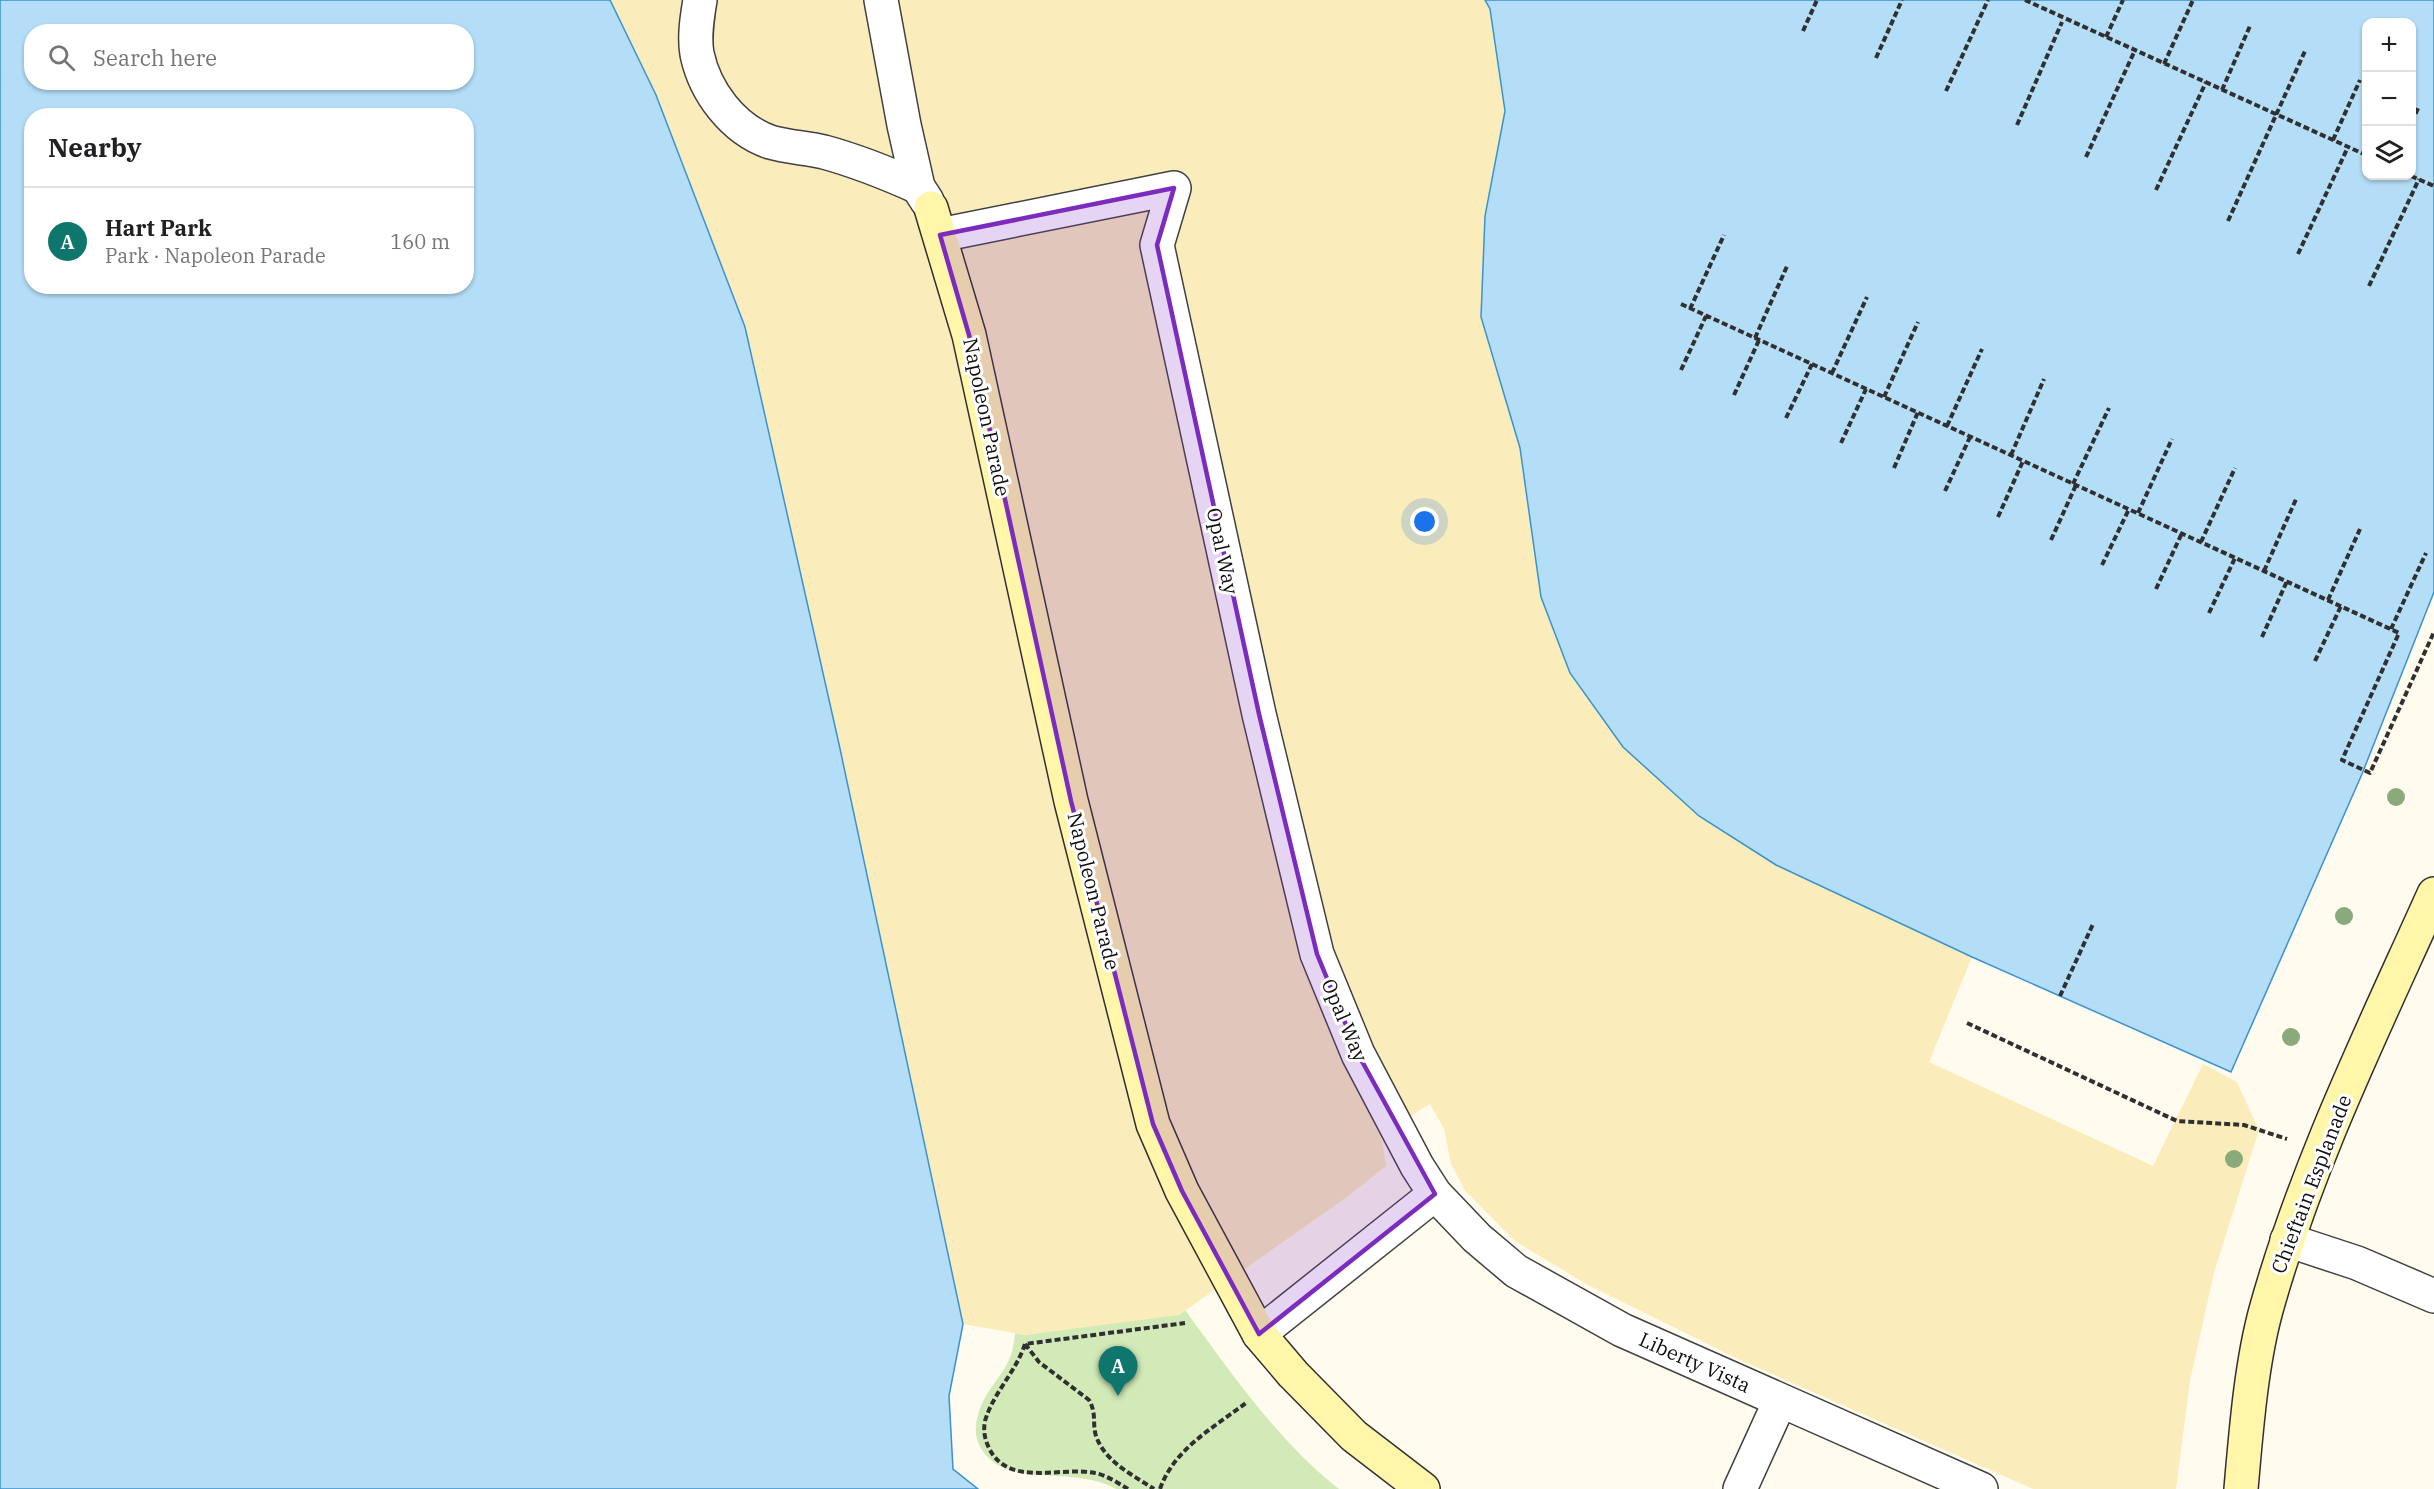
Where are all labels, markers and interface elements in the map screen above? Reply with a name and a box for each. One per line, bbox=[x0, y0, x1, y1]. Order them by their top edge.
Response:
map controls bbox=[2362, 18, 2416, 180]
button: + bbox=[2362, 18, 2416, 72]
search box bbox=[24, 24, 474, 90]
icon: search bbox=[45, 41, 78, 74]
text: Search here bbox=[93, 43, 217, 72]
button: − bbox=[2362, 72, 2416, 126]
button: layers bbox=[2362, 126, 2416, 180]
text: Nearby bbox=[48, 130, 142, 164]
text: Hart Park bbox=[105, 213, 212, 242]
text: A bbox=[61, 228, 74, 255]
text: 160 m bbox=[390, 228, 450, 255]
text: Park · Napoleon Parade bbox=[105, 242, 326, 269]
street label: Napoleon Parade bbox=[957, 335, 1017, 499]
street label: Opal Way bbox=[1201, 505, 1245, 597]
your location bbox=[1410, 507, 1439, 536]
street label: Napoleon Parade bbox=[1061, 809, 1127, 973]
street label: Opal Way bbox=[1315, 974, 1375, 1066]
street label: Chieftain Esplanade bbox=[2264, 1091, 2358, 1277]
street label: Liberty Vista bbox=[1635, 1325, 1755, 1399]
pin: A bbox=[1098, 1346, 1138, 1396]

